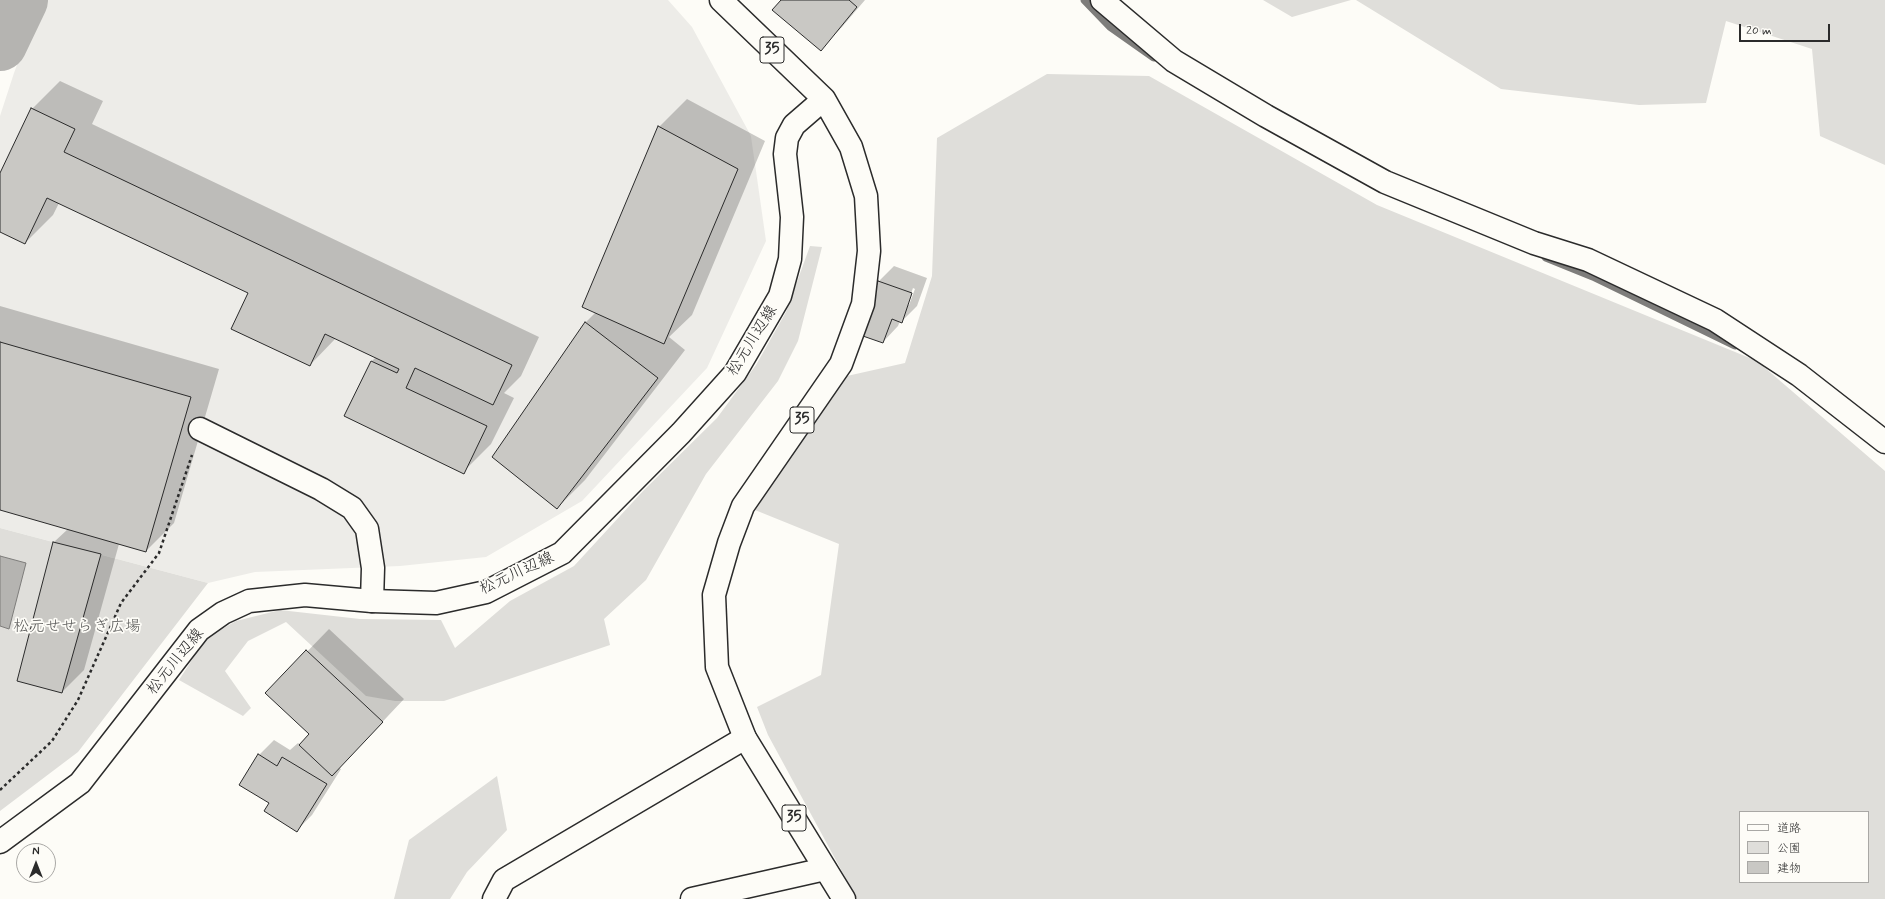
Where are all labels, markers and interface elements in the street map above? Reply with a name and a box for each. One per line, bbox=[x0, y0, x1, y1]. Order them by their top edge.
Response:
scale bar bbox=[1741, 16, 1832, 42]
text: 20 m bbox=[1746, 23, 1772, 39]
road number: 35 bbox=[760, 37, 784, 63]
street label: 松元川辺線 bbox=[724, 302, 782, 380]
road number: 35 bbox=[790, 407, 814, 433]
street label: 松元川辺線 bbox=[477, 548, 557, 600]
park label: 松元せせらぎ広場 bbox=[13, 618, 141, 638]
street label: 松元川辺線 bbox=[143, 625, 209, 699]
road number: 35 bbox=[782, 805, 806, 831]
legend bbox=[1739, 811, 1869, 883]
text: 道路 bbox=[1777, 821, 1801, 837]
text: 公園 bbox=[1777, 841, 1801, 857]
north arrow bbox=[16, 843, 56, 883]
text: N bbox=[32, 845, 40, 859]
text: 建物 bbox=[1777, 861, 1801, 877]

